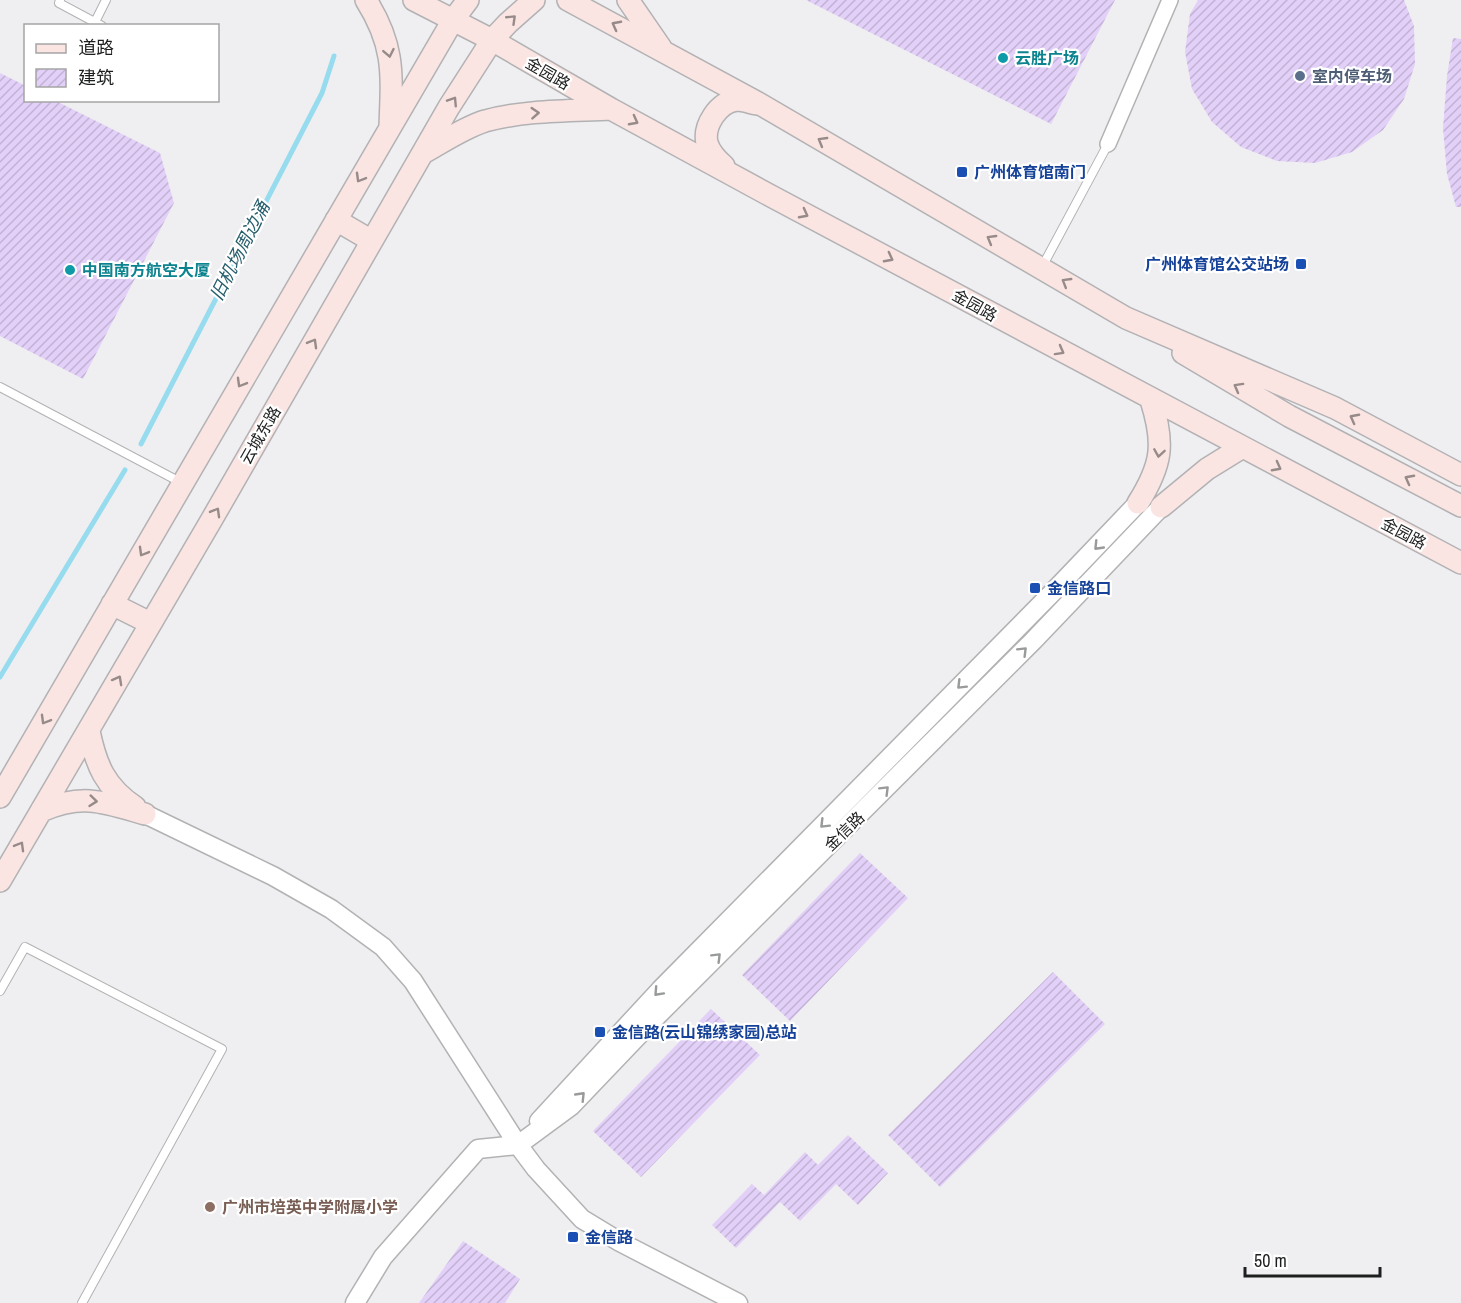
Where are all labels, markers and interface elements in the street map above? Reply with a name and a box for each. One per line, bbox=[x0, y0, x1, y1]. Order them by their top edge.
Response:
one-way arrow bbox=[505, 15, 515, 26]
one-way arrow bbox=[611, 21, 622, 32]
legend bbox=[24, 24, 219, 102]
text: 道路 bbox=[78, 35, 114, 60]
place label: 云胜广场 bbox=[1015, 47, 1079, 69]
one-way arrow bbox=[382, 48, 395, 58]
street label: 金园路 bbox=[522, 51, 574, 95]
marker: 云胜广场 bbox=[996, 51, 1010, 65]
text: 建筑 bbox=[78, 65, 114, 90]
place label: 室内停车场 bbox=[1312, 65, 1392, 87]
marker: 室内停车场 bbox=[1293, 69, 1307, 83]
one-way arrow bbox=[446, 97, 457, 108]
one-way arrow bbox=[530, 107, 539, 120]
one-way arrow bbox=[628, 114, 638, 125]
one-way arrow bbox=[818, 136, 828, 148]
place label: 广州体育馆南门 bbox=[974, 161, 1086, 183]
marker: 广州体育馆南门 bbox=[955, 165, 969, 179]
one-way arrow bbox=[356, 172, 368, 182]
water label: 旧机场周边涌 bbox=[204, 195, 276, 305]
one-way arrow bbox=[798, 207, 808, 218]
one-way arrow bbox=[987, 235, 997, 246]
one-way arrow bbox=[882, 251, 893, 263]
place label: 广州体育馆公交站场 bbox=[1145, 253, 1289, 275]
marker: 广州体育馆公交站场 bbox=[1294, 257, 1308, 271]
place label: 中国南方航空大厦 bbox=[82, 259, 210, 281]
marker: 中国南方航空大厦 bbox=[63, 263, 77, 277]
one-way arrow bbox=[1062, 278, 1072, 290]
street label: 金园路 bbox=[949, 284, 1001, 326]
one-way arrow bbox=[306, 338, 318, 349]
one-way arrow bbox=[1054, 344, 1064, 355]
one-way arrow bbox=[237, 377, 248, 387]
one-way arrow bbox=[1233, 382, 1244, 394]
street label: 云城东路 bbox=[234, 402, 286, 468]
one-way arrow bbox=[1349, 414, 1360, 425]
one-way arrow bbox=[1154, 449, 1166, 458]
one-way arrow bbox=[1271, 460, 1281, 471]
one-way arrow bbox=[1405, 475, 1415, 486]
one-way arrow bbox=[209, 508, 221, 518]
street label: 金园路 bbox=[1378, 512, 1430, 554]
one-way arrow bbox=[1094, 538, 1105, 549]
one-way arrow bbox=[138, 546, 150, 556]
place label: 金信路口 bbox=[1047, 577, 1111, 599]
marker: 金信路口 bbox=[1028, 581, 1042, 595]
one-way arrow bbox=[1015, 648, 1026, 659]
one-way arrow bbox=[111, 676, 122, 686]
one-way arrow bbox=[958, 677, 969, 688]
one-way arrow bbox=[40, 714, 52, 724]
one-way arrow bbox=[879, 786, 889, 797]
one-way arrow bbox=[88, 794, 98, 807]
street label: 金信路 bbox=[819, 806, 869, 856]
one-way arrow bbox=[821, 816, 832, 827]
one-way arrow bbox=[13, 842, 25, 852]
one-way arrow bbox=[709, 953, 720, 964]
one-way arrow bbox=[654, 985, 665, 996]
place label: 金信路(云山锦绣家园)总站 bbox=[612, 1021, 797, 1043]
marker: 金信路(云山锦绣家园)总站 bbox=[593, 1025, 607, 1039]
one-way arrow bbox=[573, 1092, 584, 1103]
place label: 广州市培英中学附属小学 bbox=[222, 1196, 398, 1218]
marker: 广州市培英中学附属小学 bbox=[203, 1200, 217, 1214]
place label: 金信路 bbox=[585, 1226, 633, 1248]
marker: 金信路 bbox=[566, 1230, 580, 1244]
scale bar bbox=[1245, 1240, 1380, 1278]
text: 50 m bbox=[1254, 1248, 1287, 1273]

